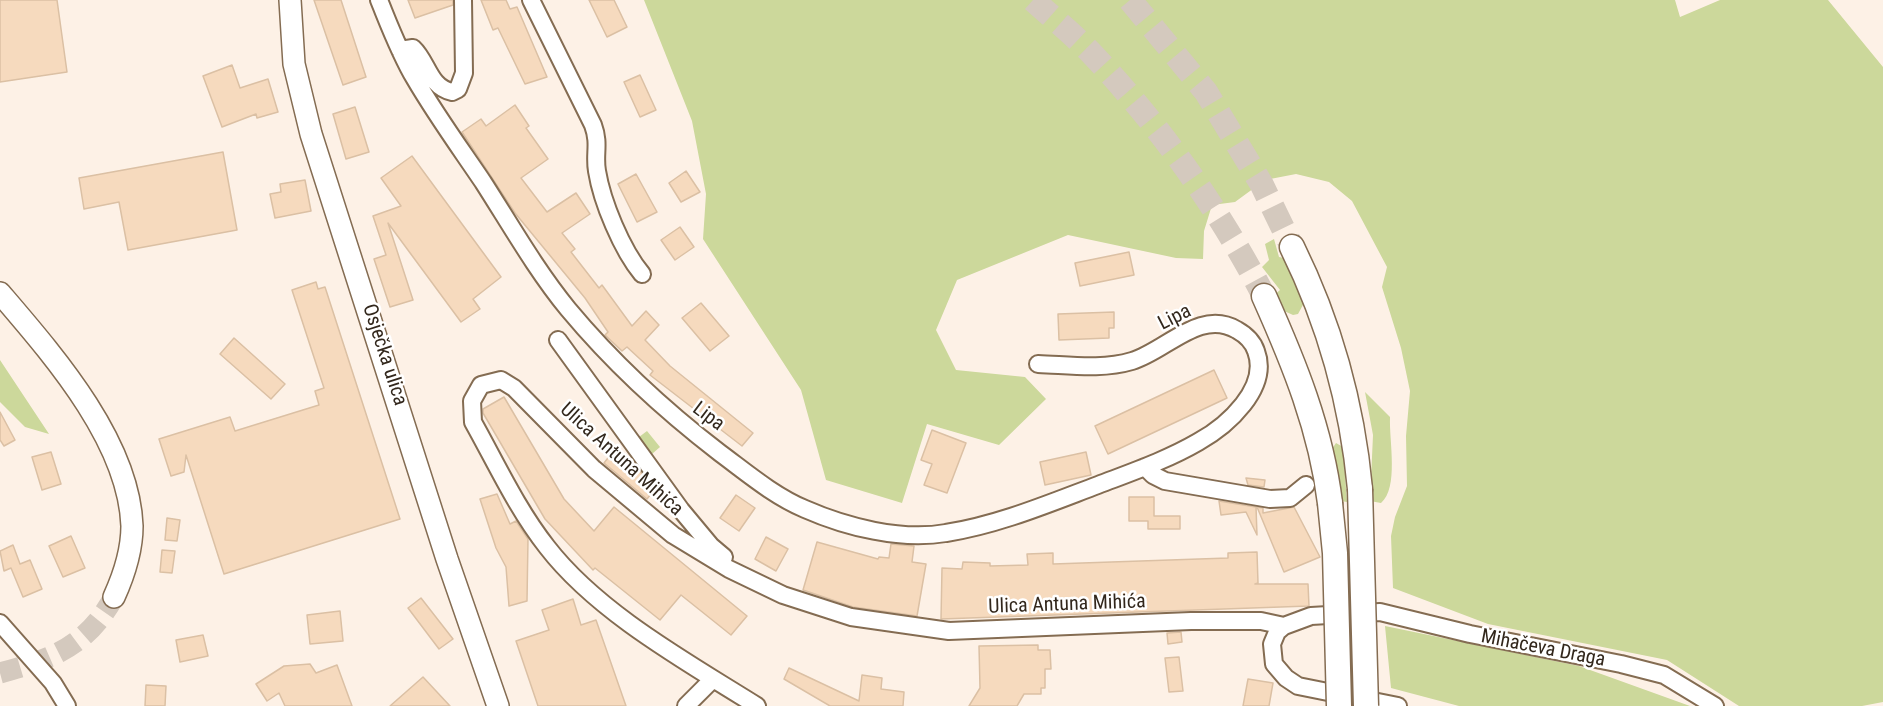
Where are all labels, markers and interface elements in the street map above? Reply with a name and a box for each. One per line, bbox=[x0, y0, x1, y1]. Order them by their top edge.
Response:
street label: Lipa bbox=[1155, 300, 1195, 336]
street label: Osječka ulica bbox=[356, 301, 412, 409]
street label: Lipa bbox=[687, 397, 729, 437]
street label: Ulica Antuna Mihića bbox=[555, 398, 687, 522]
street label: Ulica Antuna Mihića bbox=[988, 590, 1146, 620]
street label: Mihačeva Draga bbox=[1479, 625, 1607, 673]

